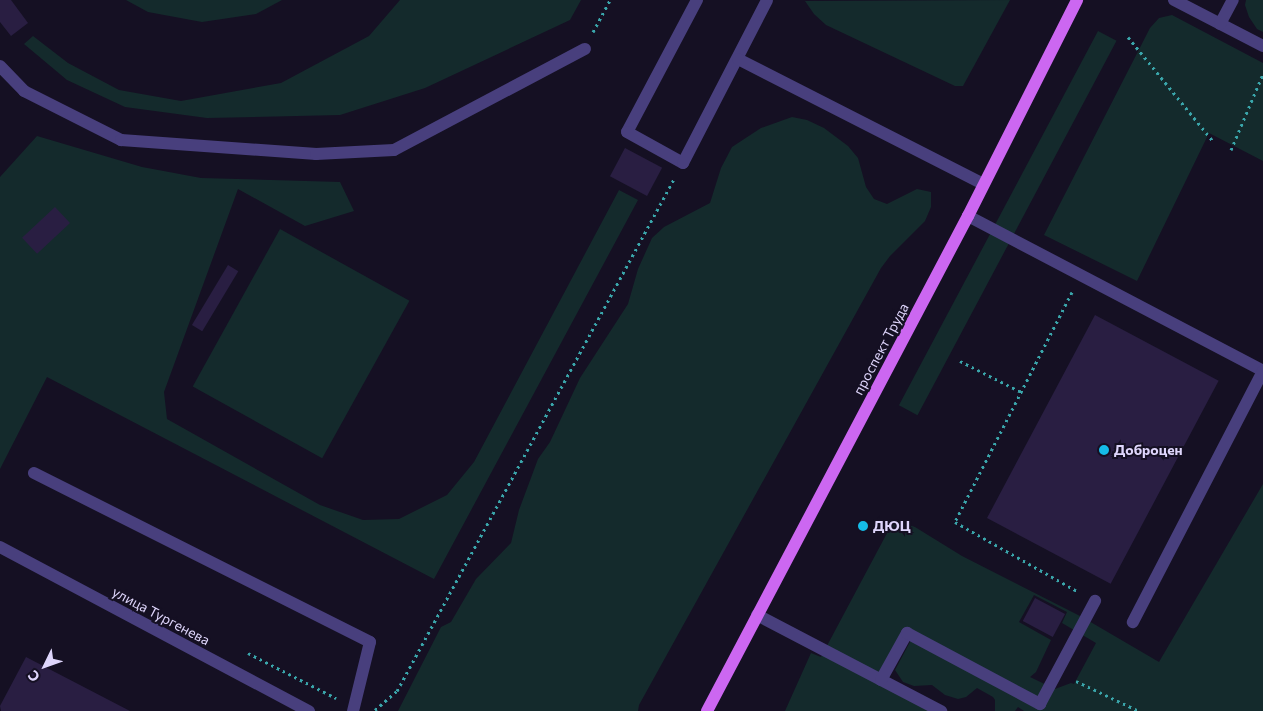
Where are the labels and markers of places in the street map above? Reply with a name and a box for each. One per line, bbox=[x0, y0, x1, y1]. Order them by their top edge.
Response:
place label: Доброцен bbox=[1114, 442, 1183, 458]
marker: Доброцен bbox=[1098, 444, 1110, 456]
place label: ДЮЦ bbox=[873, 518, 911, 534]
marker: ДЮЦ bbox=[857, 520, 869, 532]

